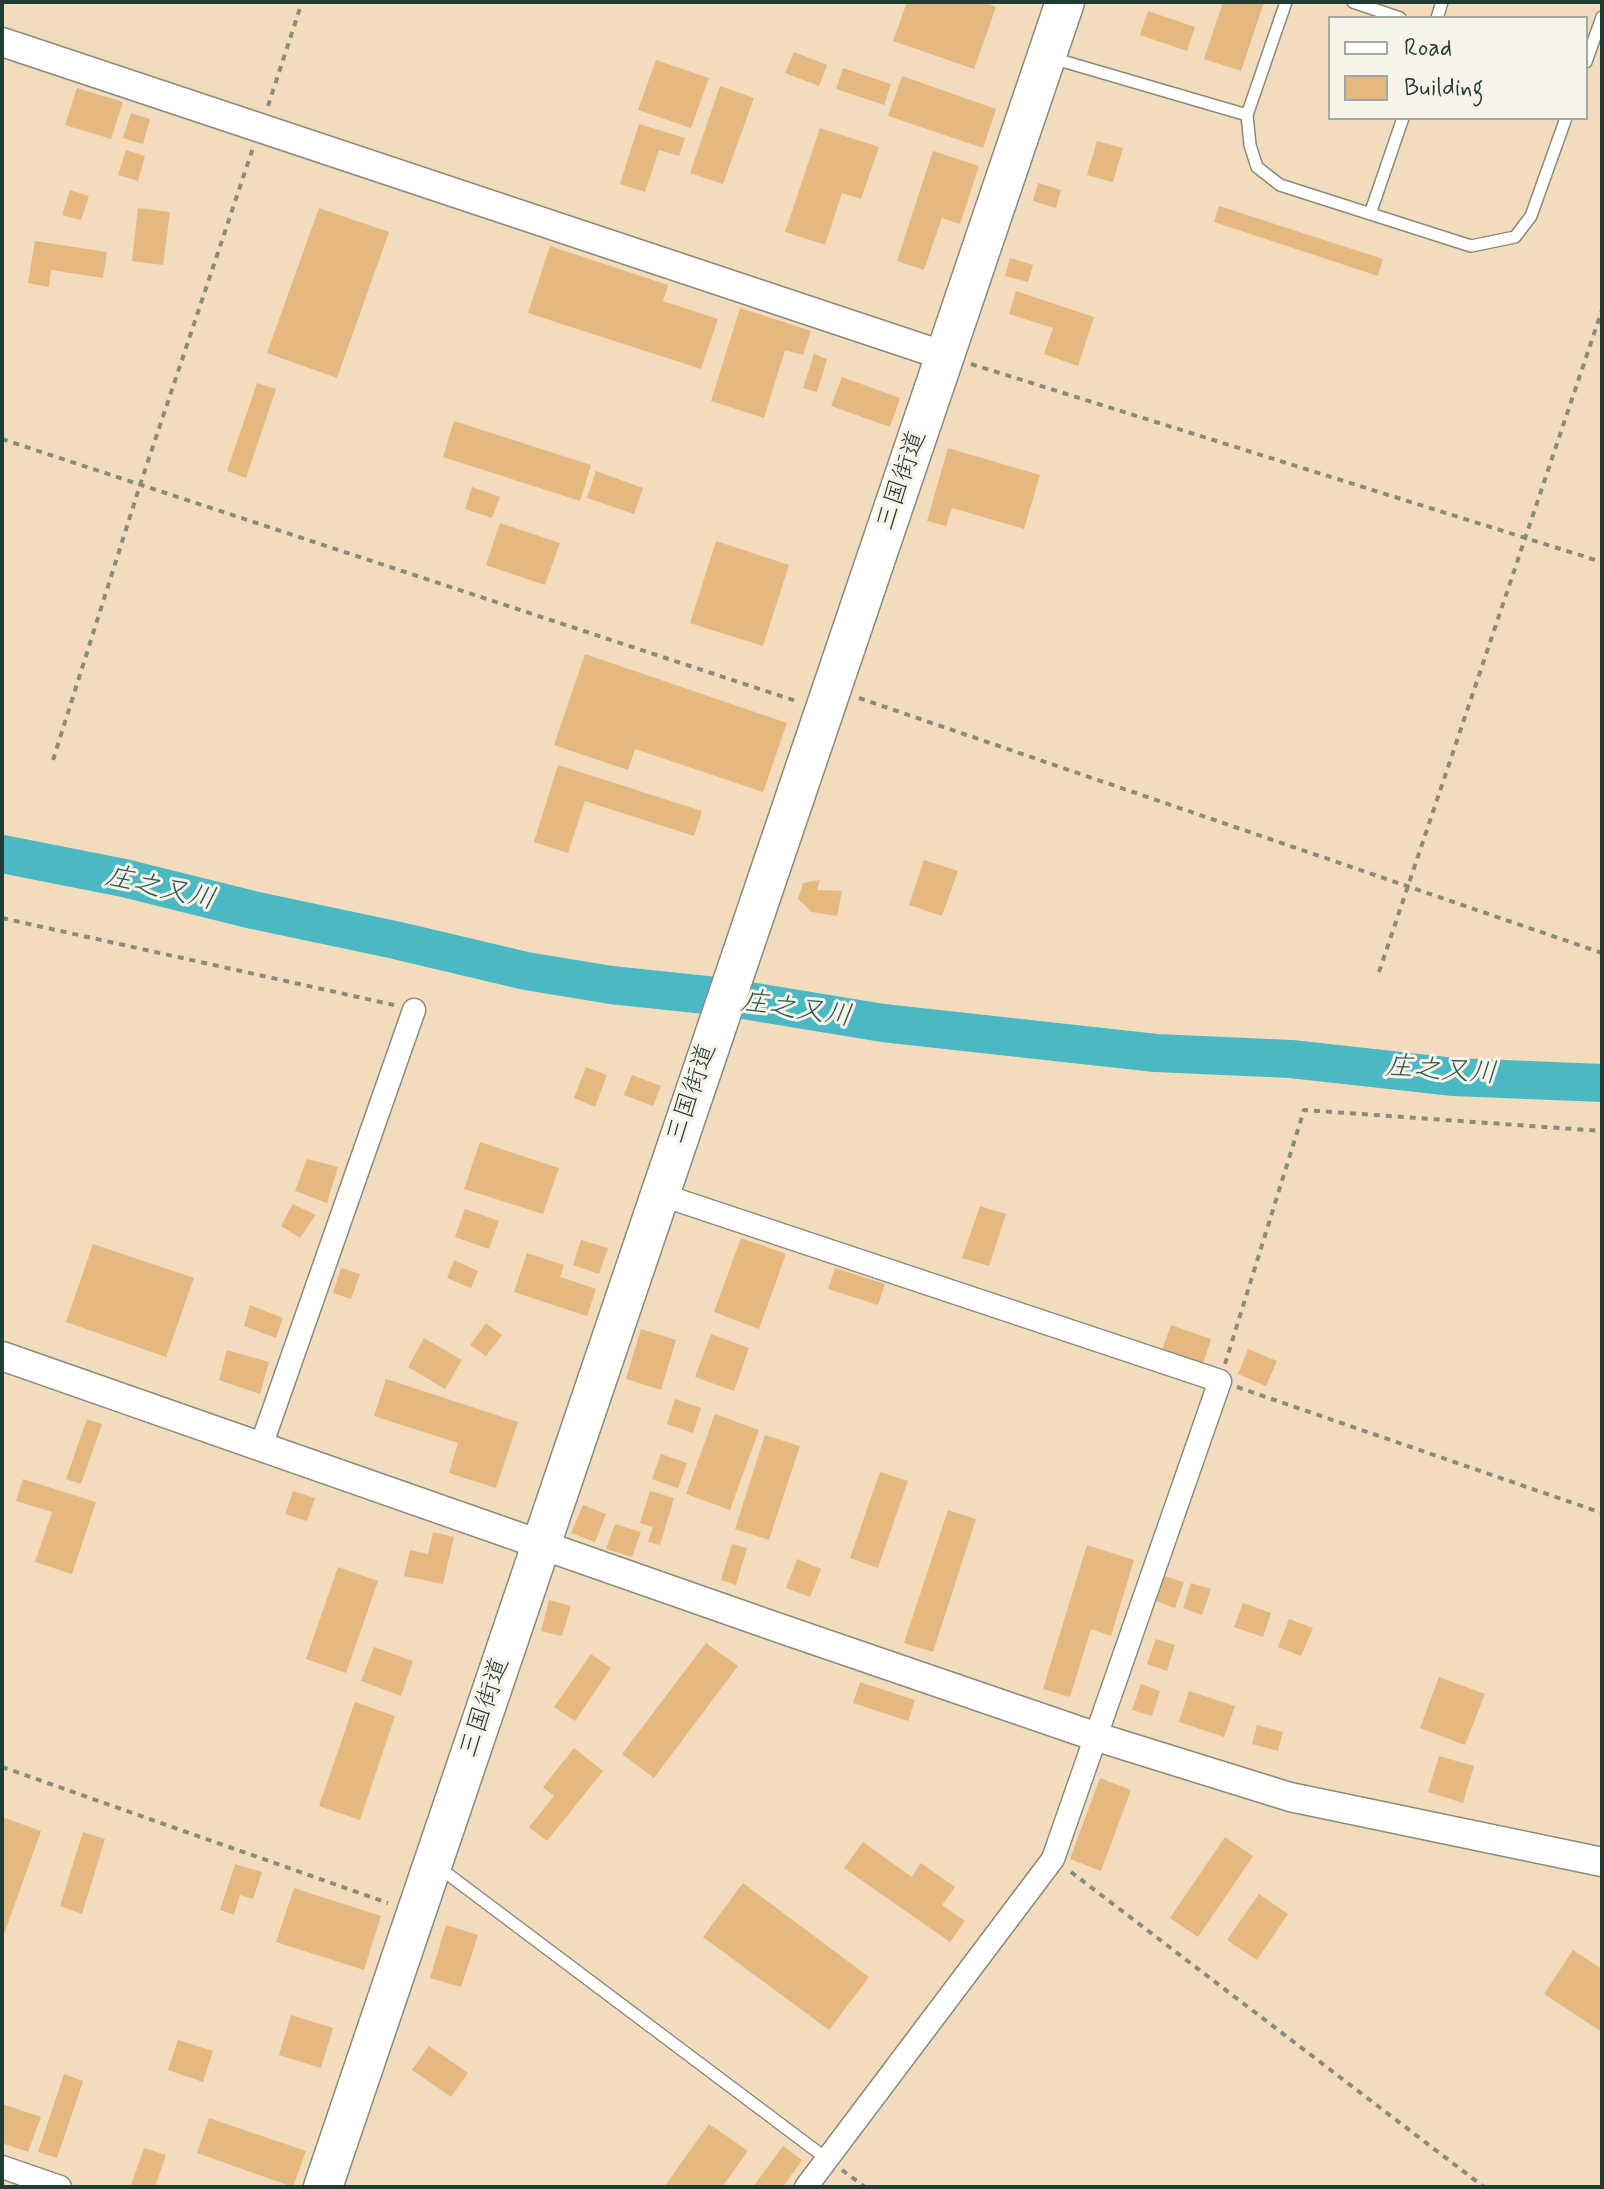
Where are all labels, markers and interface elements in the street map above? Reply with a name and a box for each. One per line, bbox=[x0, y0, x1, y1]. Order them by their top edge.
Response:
legend bbox=[1328, 16, 1588, 120]
text: Road bbox=[1404, 33, 1452, 64]
text: Building bbox=[1404, 73, 1484, 104]
street label: 三国街道 bbox=[871, 427, 935, 535]
water label: 庄之又川 bbox=[102, 861, 218, 919]
water label: 庄之又川 bbox=[738, 987, 854, 1035]
street label: 三国街道 bbox=[661, 1040, 725, 1148]
water label: 庄之又川 bbox=[1384, 1051, 1498, 1093]
street label: 三国街道 bbox=[454, 1654, 518, 1762]

